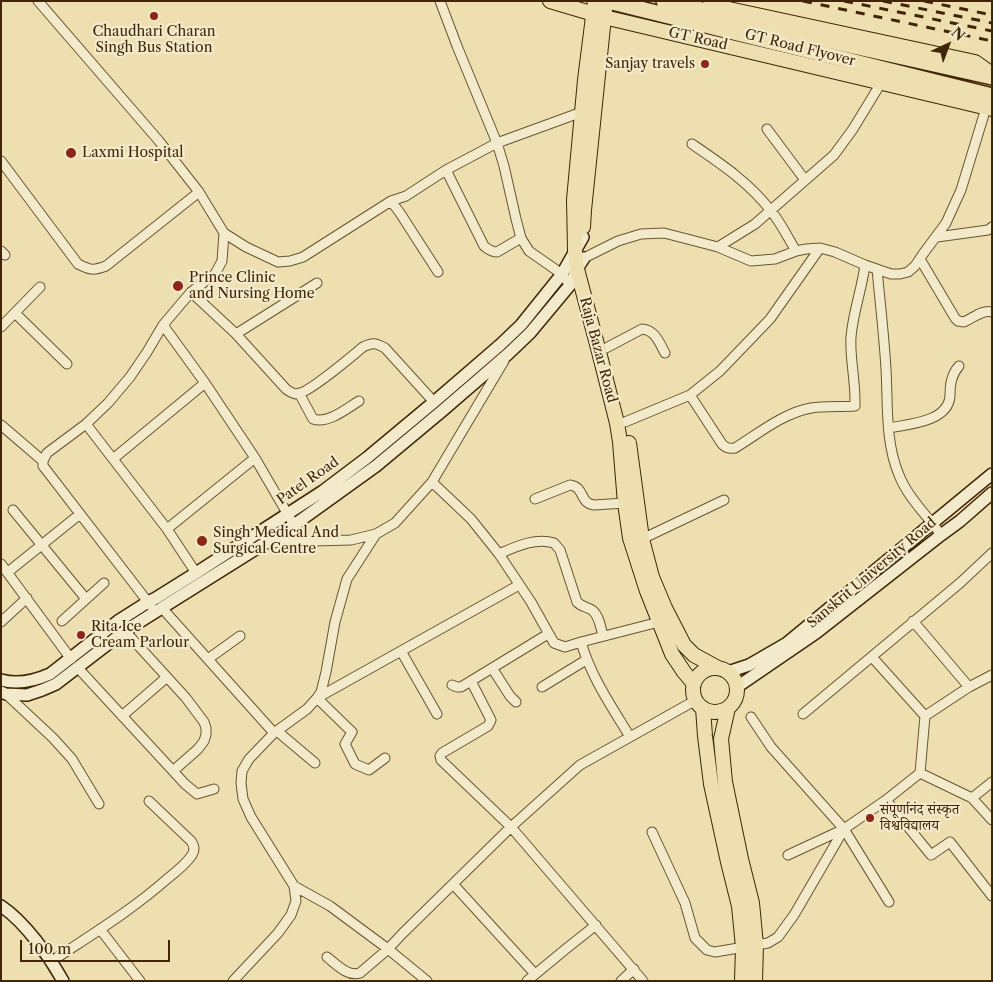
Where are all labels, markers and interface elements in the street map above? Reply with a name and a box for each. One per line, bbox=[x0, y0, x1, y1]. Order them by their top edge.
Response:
marker: Chaudhari Charan Singh Bus Station bbox=[148, 10, 160, 22]
north arrow bbox=[923, 20, 973, 70]
text: N bbox=[948, 23, 969, 45]
place label: Chaudhari Charan Singh Bus Station bbox=[92, 24, 216, 56]
street label: GT Road bbox=[667, 24, 729, 54]
street label: GT Road Flyover bbox=[743, 26, 857, 70]
place label: Sanjay travels bbox=[605, 56, 695, 72]
marker: Sanjay travels bbox=[699, 58, 711, 70]
place label: Laxmi Hospital bbox=[82, 145, 183, 161]
marker: Laxmi Hospital bbox=[64, 146, 78, 160]
place label: Prince Clinic and Nursing Home bbox=[189, 270, 315, 302]
marker: Prince Clinic and Nursing Home bbox=[171, 279, 185, 293]
street label: Raja Bazar Road bbox=[576, 295, 620, 405]
street label: Patel Road bbox=[274, 454, 342, 508]
street label: Sanskrit University Road bbox=[804, 514, 940, 632]
place label: Singh Medical And Surgical Centre bbox=[213, 525, 339, 558]
marker: Singh Medical And Surgical Centre bbox=[195, 534, 209, 548]
place label: Rita Ice Cream Parlour bbox=[91, 619, 189, 652]
marker: Rita Ice Cream Parlour bbox=[75, 629, 87, 641]
place label: संपूर्णानंद संस्कृत विश्वविद्यालय bbox=[880, 802, 959, 834]
marker: संपूर्णानंद संस्कृत विश्वविद्यालय bbox=[864, 812, 876, 824]
scale bar bbox=[22, 930, 172, 962]
text: 100 m bbox=[28, 939, 71, 958]

